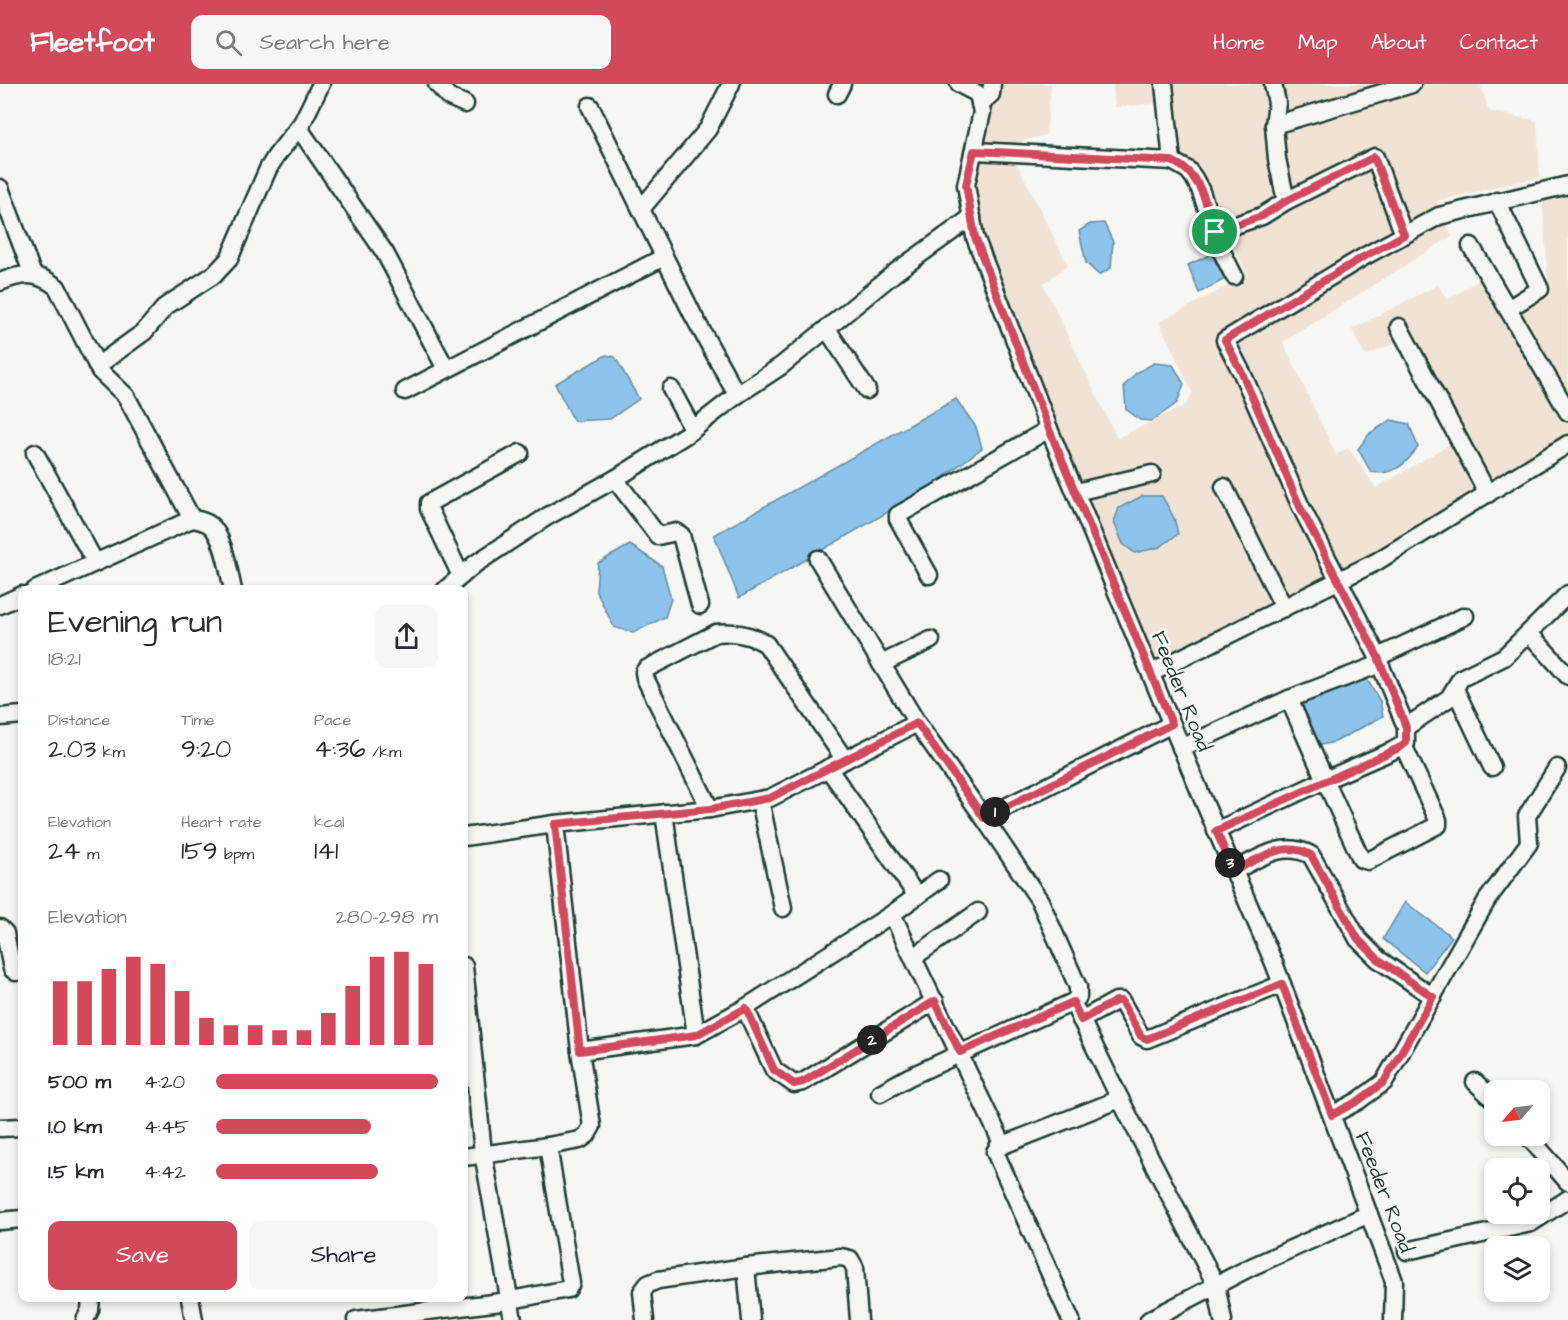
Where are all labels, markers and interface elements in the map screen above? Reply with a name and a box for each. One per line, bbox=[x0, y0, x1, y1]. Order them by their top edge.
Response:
search box bbox=[191, 15, 611, 69]
text: Fleetfoot bbox=[30, 23, 155, 62]
icon: search bbox=[212, 26, 245, 59]
text: Search here bbox=[260, 27, 390, 58]
text: Home bbox=[1213, 28, 1265, 57]
text: Map bbox=[1298, 28, 1338, 57]
text: About bbox=[1371, 28, 1427, 57]
text: Contact bbox=[1460, 28, 1538, 57]
pin bbox=[1189, 206, 1240, 257]
icon: arrive bbox=[1198, 215, 1231, 248]
text: Evening run bbox=[48, 599, 222, 645]
button: share bbox=[375, 605, 438, 668]
street label: Feeder Road bbox=[1144, 627, 1219, 756]
text: 18:21 bbox=[48, 645, 81, 673]
text: Distance bbox=[48, 709, 110, 731]
text: Time bbox=[181, 709, 215, 731]
text: Pace bbox=[314, 709, 351, 731]
text: 2.03 bbox=[48, 731, 96, 767]
text: 9:20 bbox=[181, 731, 231, 767]
text: 4:36 bbox=[314, 731, 366, 767]
text: km bbox=[96, 741, 125, 763]
text: /km bbox=[366, 741, 402, 763]
pin: 1 bbox=[980, 797, 1010, 827]
text: 1 bbox=[994, 801, 996, 823]
text: Elevation bbox=[48, 811, 111, 833]
text: Heart rate bbox=[181, 811, 261, 833]
text: kcal bbox=[314, 811, 345, 833]
text: 24 bbox=[48, 833, 81, 869]
text: 159 bbox=[181, 833, 218, 869]
text: 141 bbox=[314, 833, 338, 869]
text: m bbox=[81, 843, 99, 865]
text: bpm bbox=[218, 843, 254, 865]
pin: 3 bbox=[1215, 848, 1245, 878]
text: 3 bbox=[1226, 852, 1234, 874]
text: Elevation bbox=[48, 903, 127, 931]
text: 280–298 m bbox=[335, 903, 438, 931]
pin: 2 bbox=[857, 1025, 887, 1055]
text: 2 bbox=[867, 1029, 877, 1051]
text: 500 m bbox=[48, 1068, 111, 1096]
text: 4:20 bbox=[144, 1068, 185, 1096]
north arrow bbox=[1484, 1080, 1550, 1146]
map controls bbox=[1484, 1080, 1550, 1302]
text: 1.0 km bbox=[48, 1113, 102, 1141]
text: 4:45 bbox=[144, 1113, 189, 1141]
street label: Feeder Road bbox=[1348, 1127, 1421, 1257]
text: 1.5 km bbox=[48, 1158, 103, 1186]
text: 4:42 bbox=[144, 1158, 186, 1186]
button: locate bbox=[1484, 1158, 1550, 1224]
button: Save bbox=[48, 1221, 237, 1290]
button: Share bbox=[249, 1221, 438, 1290]
button: layers bbox=[1484, 1236, 1550, 1302]

